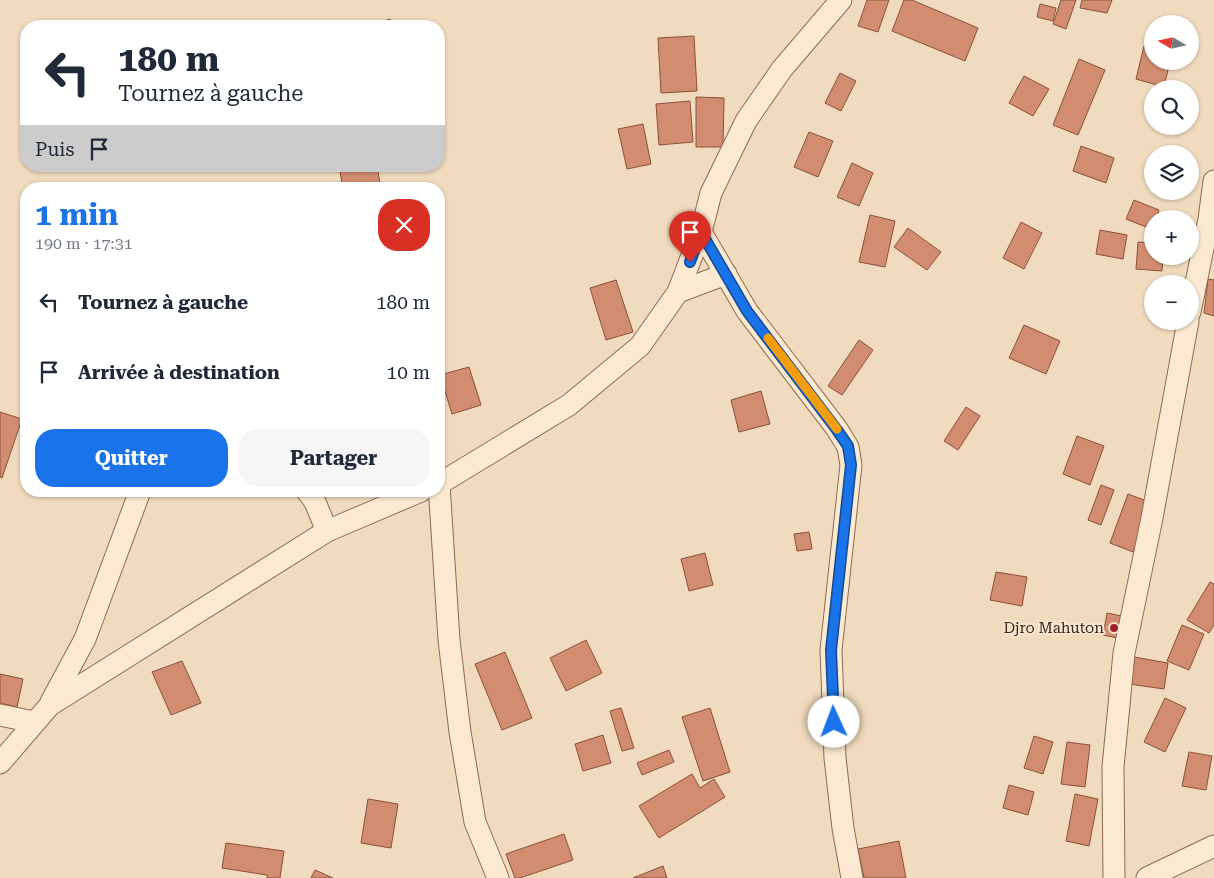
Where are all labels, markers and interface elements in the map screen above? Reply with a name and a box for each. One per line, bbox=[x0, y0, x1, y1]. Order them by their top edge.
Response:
north arrow bbox=[1144, 15, 1199, 70]
map controls bbox=[1144, 15, 1199, 330]
text: 180 m bbox=[118, 39, 219, 80]
icon: left bbox=[35, 40, 100, 105]
button: search bbox=[1144, 80, 1199, 135]
text: Tournez à gauche bbox=[118, 81, 303, 106]
icon: arrive bbox=[85, 135, 113, 163]
text: Puis bbox=[35, 138, 75, 161]
button: layers bbox=[1144, 145, 1199, 200]
text: 1 min bbox=[35, 197, 118, 232]
button: close bbox=[378, 199, 430, 251]
button: + bbox=[1144, 210, 1199, 265]
pin bbox=[669, 211, 711, 262]
icon: arrive bbox=[676, 218, 704, 246]
text: 190 m · 17:31 bbox=[35, 234, 133, 253]
button: − bbox=[1144, 275, 1199, 330]
icon: left bbox=[35, 288, 63, 316]
text: Tournez à gauche bbox=[78, 291, 248, 314]
text: 180 m bbox=[376, 291, 430, 314]
icon: arrive bbox=[35, 358, 63, 386]
text: Arrivée à destination bbox=[78, 361, 280, 384]
text: 10 m bbox=[387, 361, 430, 384]
button: Quitter bbox=[35, 429, 228, 487]
button: Partager bbox=[238, 429, 430, 487]
place label: Djro Mahuton bbox=[1003, 619, 1104, 637]
marker: Djro Mahuton bbox=[1108, 622, 1120, 634]
position arrow bbox=[807, 695, 859, 747]

